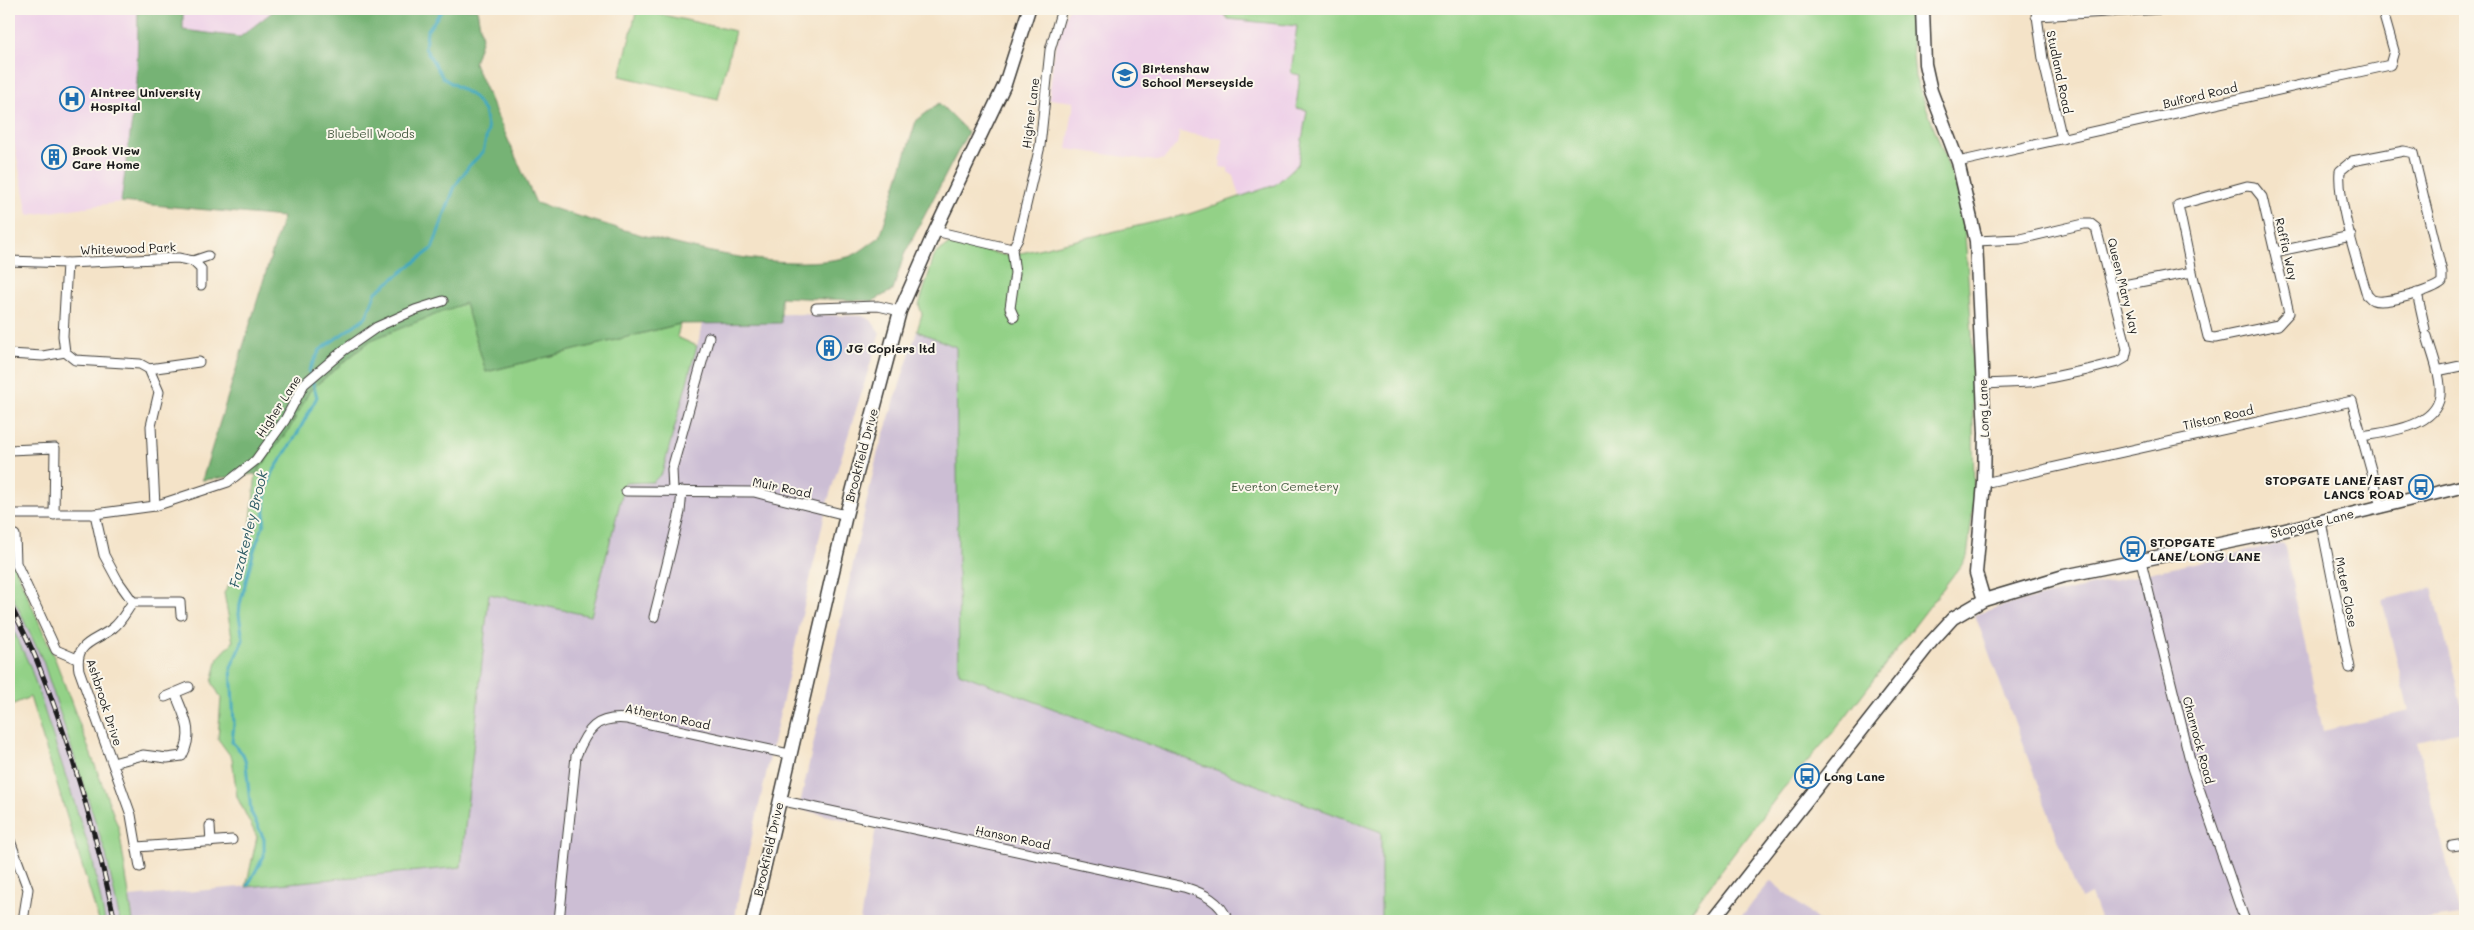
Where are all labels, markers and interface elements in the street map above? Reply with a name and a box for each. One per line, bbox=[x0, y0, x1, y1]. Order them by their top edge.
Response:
street label: Studland Road bbox=[2043, 29, 2077, 115]
place label: Birtenshaw School Merseyside bbox=[1142, 60, 1253, 90]
school or university icon: Birtenshaw School Merseyside bbox=[1112, 62, 1138, 88]
street label: Higher Lane bbox=[1018, 77, 1042, 149]
street label: Bulford Road bbox=[2161, 79, 2239, 111]
place label: Aintree University Hospital bbox=[90, 84, 201, 114]
hospital icon: Aintree University Hospital bbox=[59, 86, 85, 112]
park label: Bluebell Woods bbox=[327, 125, 415, 141]
place label: Brook View Care Home bbox=[72, 142, 140, 172]
building icon: Brook View Care Home bbox=[41, 144, 67, 170]
street label: Raffia Way bbox=[2272, 216, 2302, 282]
street label: Queen Mary Way bbox=[2104, 236, 2144, 336]
street label: Whitewood Park bbox=[80, 238, 176, 258]
building icon: JG Copiers ltd bbox=[816, 335, 842, 361]
place label: JG Copiers ltd bbox=[846, 340, 936, 356]
street label: Higher Lane bbox=[252, 372, 304, 440]
street label: Long Lane bbox=[1974, 378, 1992, 438]
street label: Tilston Road bbox=[2181, 401, 2255, 433]
street label: Brookfield Drive bbox=[841, 407, 881, 503]
water label: Fazakerley Brook bbox=[224, 468, 272, 589]
place label: STOPGATE LANE/EAST LANCS ROAD bbox=[2265, 472, 2404, 502]
street label: Muir Road bbox=[751, 473, 813, 501]
bus stop icon: STOPGATE LANE/EAST LANCS ROAD bbox=[2408, 474, 2434, 500]
park label: Everton Cemetery bbox=[1231, 478, 1339, 494]
street label: Stopgate Lane bbox=[2269, 505, 2355, 541]
place label: STOPGATE LANE/LONG LANE bbox=[2150, 534, 2261, 564]
bus stop icon: STOPGATE LANE/LONG LANE bbox=[2120, 536, 2146, 562]
street label: Mater Close bbox=[2332, 555, 2362, 629]
street label: Ashbrook Drive bbox=[83, 656, 127, 748]
street label: Charnock Road bbox=[2180, 695, 2218, 786]
street label: Atherton Road bbox=[624, 699, 712, 733]
bus stop icon: Long Lane bbox=[1794, 763, 1820, 789]
place label: Long Lane bbox=[1824, 768, 1885, 784]
street label: Brookfield Drive bbox=[749, 800, 787, 898]
street label: Hanson Road bbox=[974, 821, 1052, 853]

